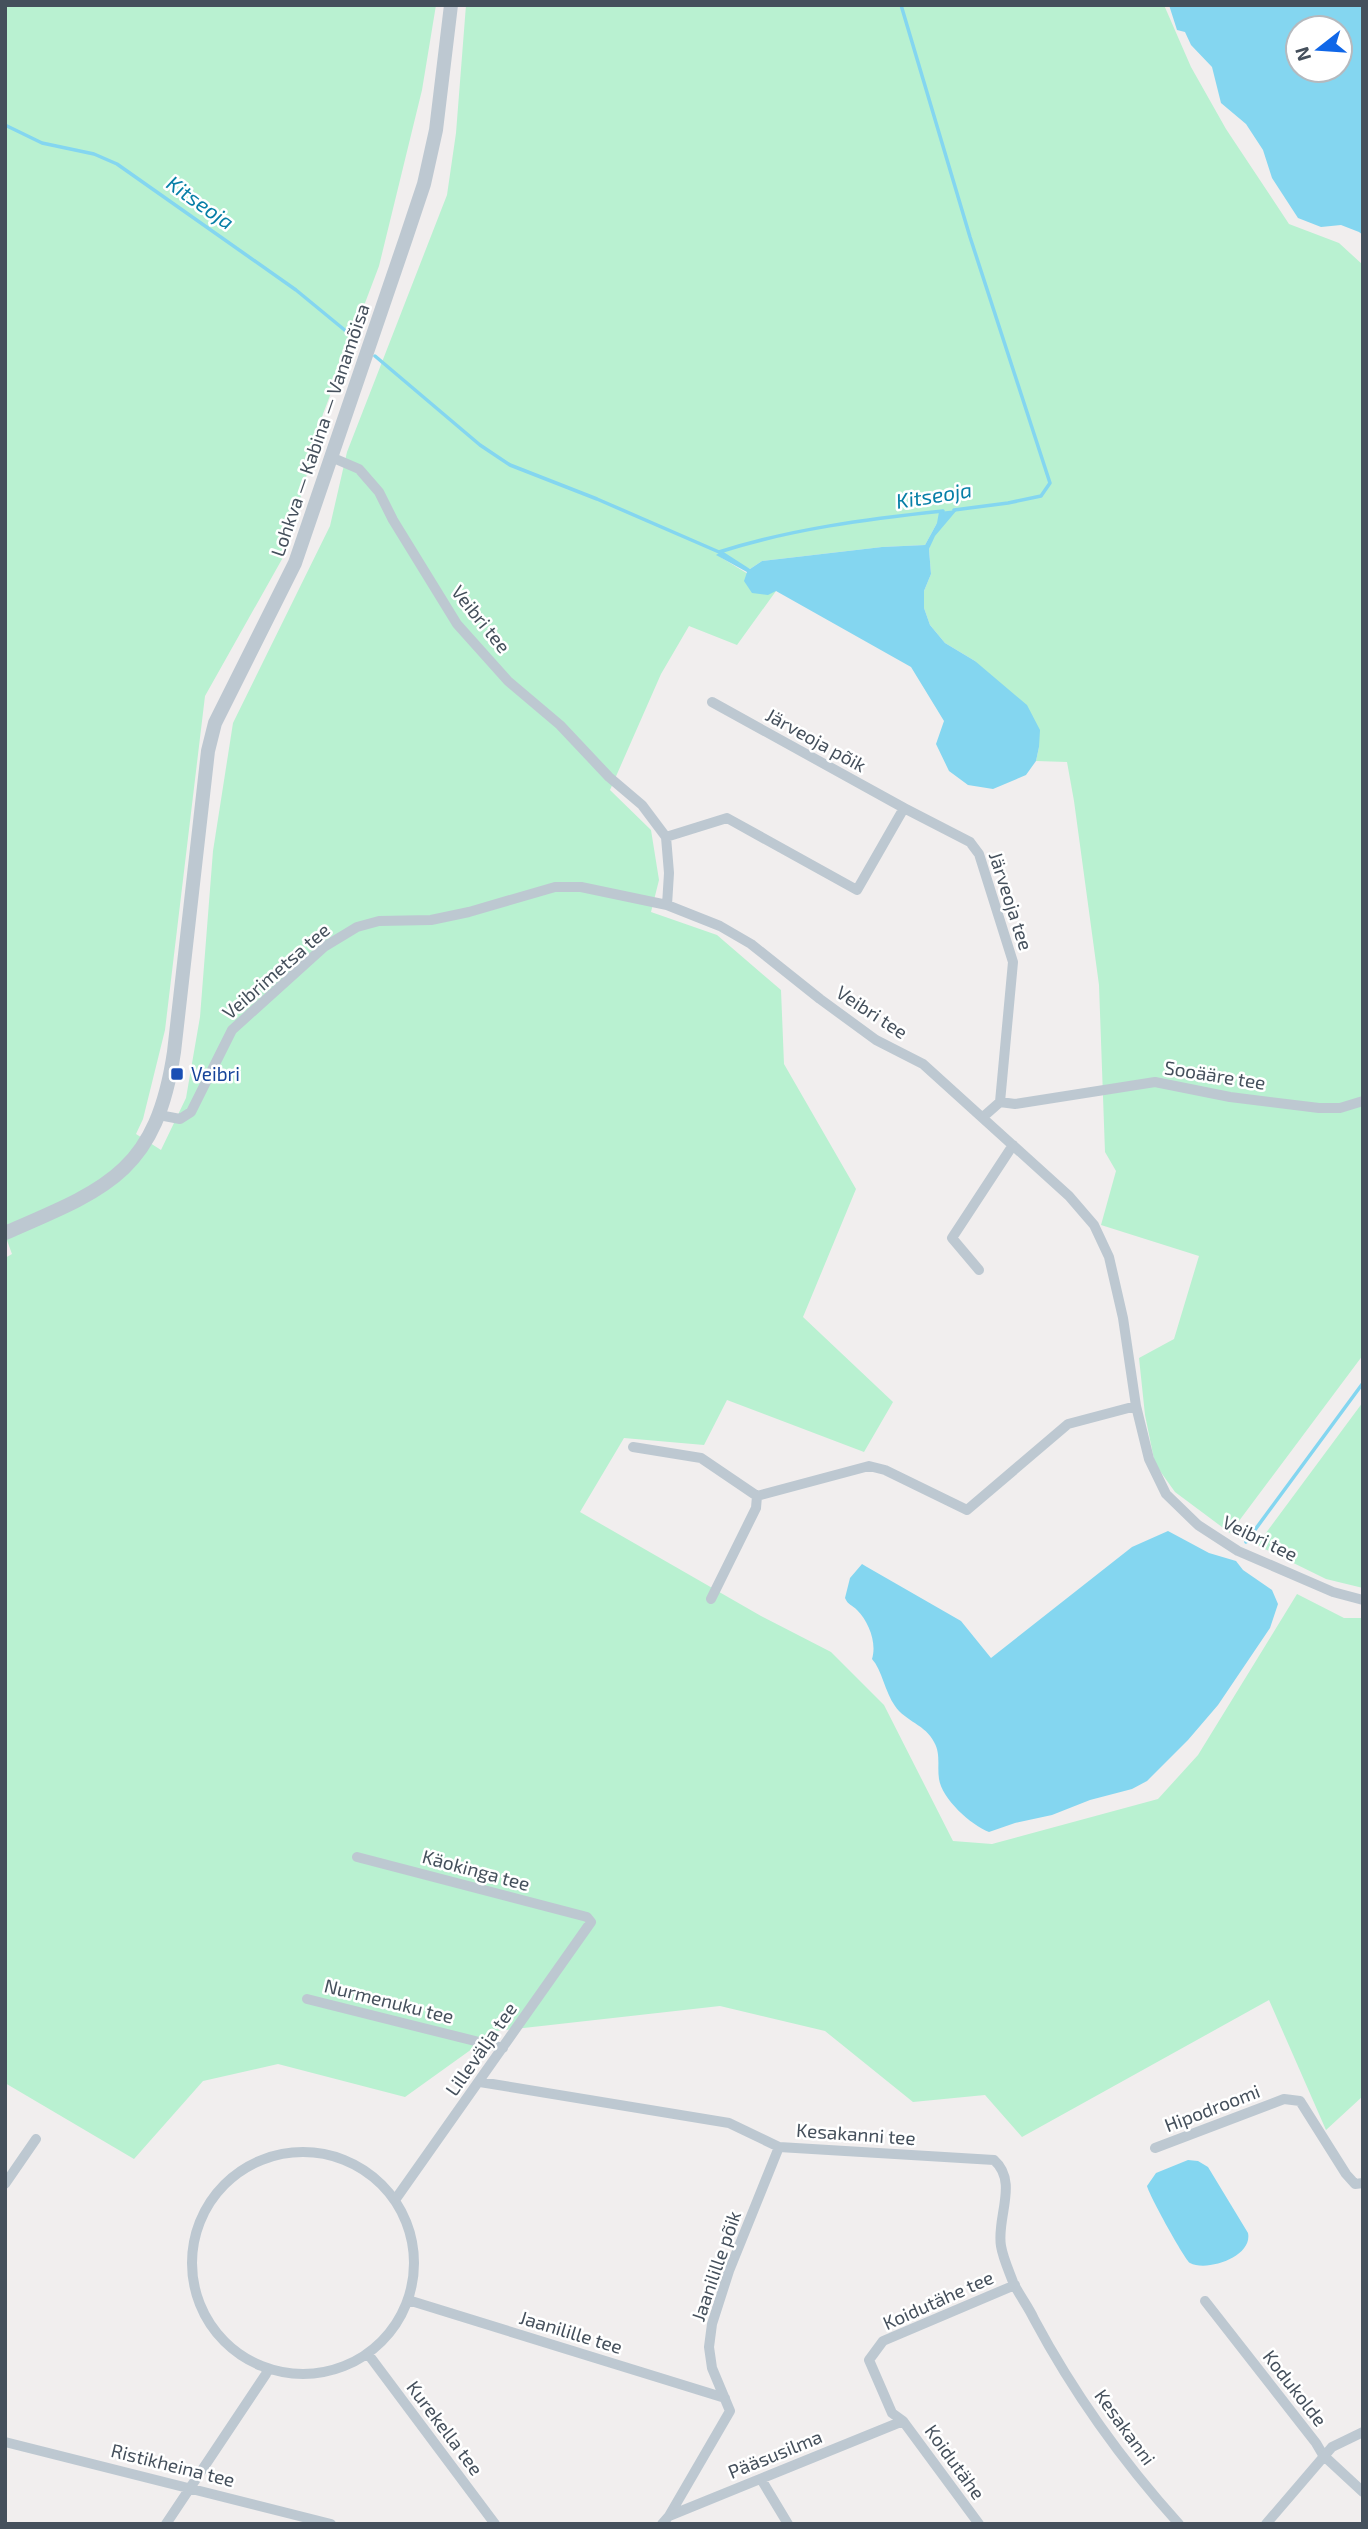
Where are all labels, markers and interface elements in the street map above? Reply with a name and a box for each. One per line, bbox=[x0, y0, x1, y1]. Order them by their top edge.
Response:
north arrow bbox=[1284, 14, 1354, 84]
text: N bbox=[1289, 44, 1315, 64]
water label: Kitseoja bbox=[162, 170, 239, 235]
street label: Lohkva — Kabina — Vanamõisa bbox=[265, 300, 374, 559]
water label: Kitseoja bbox=[894, 476, 974, 514]
street label: Veibri tee bbox=[447, 580, 516, 657]
street label: Järveoja põik bbox=[762, 703, 871, 777]
street label: Järveoja tee bbox=[985, 849, 1038, 953]
street label: Veibrimetsa tee bbox=[217, 918, 334, 1023]
street label: Veibri tee bbox=[832, 980, 912, 1043]
street label: Sooääre tee bbox=[1163, 1055, 1267, 1094]
place label: Veibri bbox=[191, 1062, 240, 1085]
marker: Veibri bbox=[169, 1066, 185, 1082]
street label: Veibri tee bbox=[1219, 1510, 1301, 1566]
street label: Käokinga tee bbox=[420, 1844, 532, 1895]
street label: Nurmenuku tee bbox=[322, 1973, 456, 2028]
street label: Lillevälja tee bbox=[440, 1998, 521, 2100]
street label: Hipodroomi bbox=[1161, 2079, 1263, 2136]
street label: Kesakanni tee bbox=[796, 2118, 917, 2149]
street label: Jaanilille põik bbox=[686, 2207, 745, 2324]
street label: Koidutähe tee bbox=[879, 2265, 997, 2334]
street label: Jaanilille tee bbox=[517, 2305, 625, 2358]
street label: Kodukolde bbox=[1259, 2345, 1332, 2430]
street label: Kurekella tee bbox=[402, 2376, 488, 2480]
street label: Kesakanni bbox=[1090, 2384, 1161, 2469]
street label: Koidutähe bbox=[920, 2420, 990, 2504]
street label: Pääsusilma bbox=[724, 2424, 825, 2483]
street label: Ristikheina tee bbox=[109, 2438, 237, 2491]

